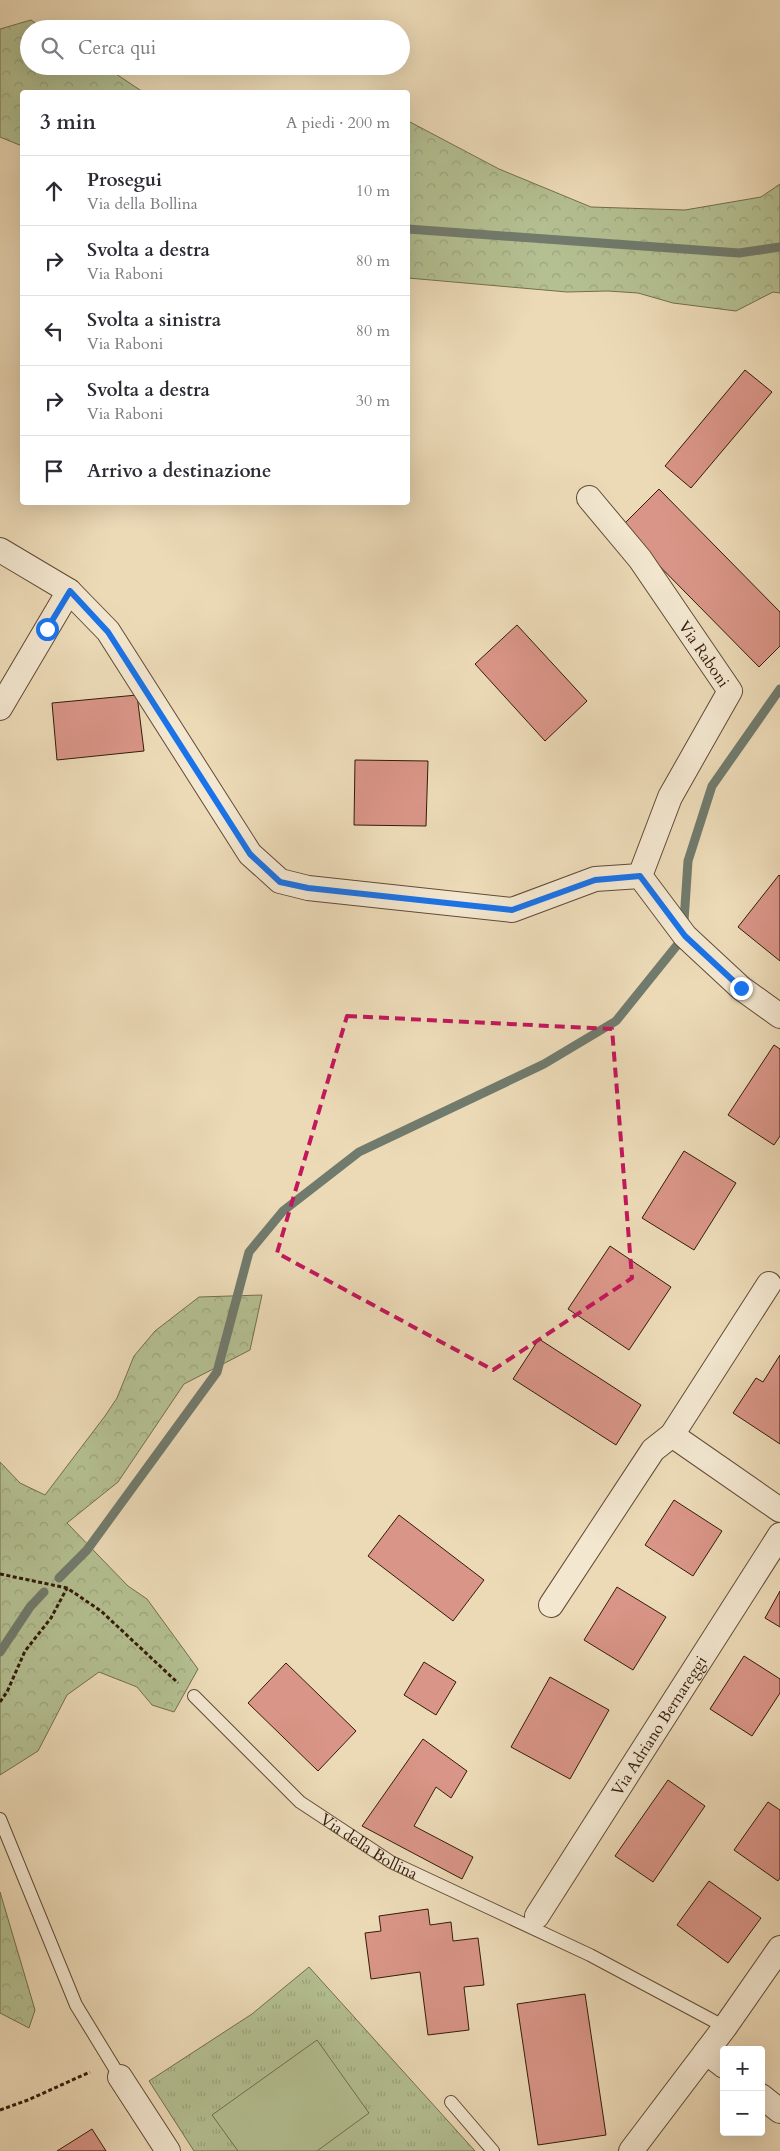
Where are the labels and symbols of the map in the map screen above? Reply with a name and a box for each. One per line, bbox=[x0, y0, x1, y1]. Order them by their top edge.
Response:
street label: Via Raboni bbox=[673, 616, 735, 692]
route start bbox=[36, 618, 59, 641]
route end bbox=[730, 977, 753, 1000]
street label: Via Adriano Bernareggi bbox=[606, 1651, 713, 1800]
street label: Via della Bollina bbox=[316, 1808, 421, 1885]

